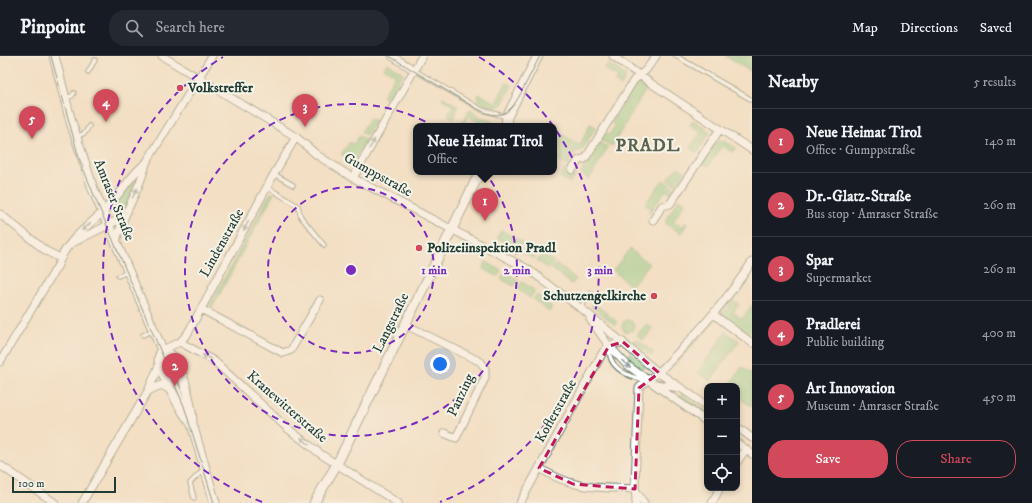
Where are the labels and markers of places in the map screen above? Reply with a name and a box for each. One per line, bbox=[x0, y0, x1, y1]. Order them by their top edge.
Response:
place label: Volkstreffer bbox=[187, 79, 254, 97]
marker: Volkstreffer bbox=[175, 83, 185, 93]
pin: 4 bbox=[93, 89, 119, 122]
pin: 3 bbox=[292, 94, 318, 127]
pin: 5 bbox=[19, 106, 45, 139]
pin: 1 bbox=[472, 188, 498, 221]
place label: Polizeiinspektion Pradl bbox=[427, 239, 557, 257]
marker: Polizeiinspektion Pradl bbox=[414, 243, 424, 253]
centre of rings bbox=[344, 263, 358, 277]
place label: Schutzengelkirche bbox=[543, 287, 646, 305]
marker: Schutzengelkirche bbox=[649, 291, 659, 301]
pin: 2 bbox=[162, 353, 188, 386]

